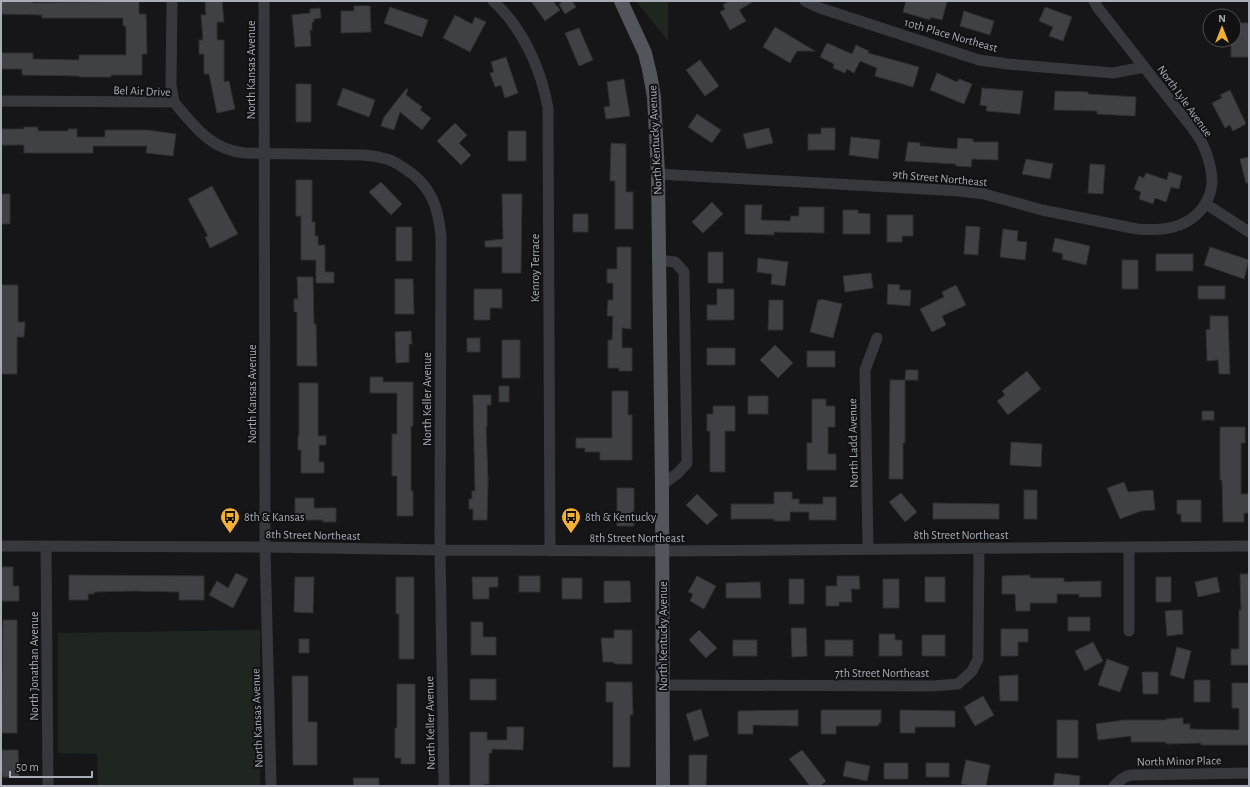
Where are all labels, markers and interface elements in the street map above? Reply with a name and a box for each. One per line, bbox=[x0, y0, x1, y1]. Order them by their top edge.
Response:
north arrow bbox=[1202, 8, 1242, 48]
text: N bbox=[1218, 13, 1226, 24]
street label: 10th Place Northeast bbox=[903, 16, 999, 54]
street label: North Kansas Avenue bbox=[245, 20, 257, 120]
street label: North Lyle Avenue bbox=[1154, 63, 1215, 139]
street label: Bel Air Drive bbox=[113, 84, 171, 98]
street label: North Kentucky Avenue bbox=[646, 85, 665, 195]
street label: 9th Street Northeast bbox=[892, 168, 988, 188]
street label: Kenroy Terrace bbox=[529, 234, 542, 302]
street label: North Kansas Avenue bbox=[246, 344, 258, 444]
street label: North Keller Avenue bbox=[421, 352, 433, 446]
street label: North Ladd Avenue bbox=[846, 398, 860, 488]
bus stop icon: 8th & Kansas bbox=[219, 506, 241, 534]
bus stop icon: 8th & Kentucky bbox=[560, 506, 582, 534]
place label: 8th & Kansas bbox=[244, 511, 305, 523]
place label: 8th & Kentucky bbox=[585, 511, 656, 524]
street label: 8th Street Northeast bbox=[265, 528, 361, 542]
street label: 8th Street Northeast bbox=[914, 529, 1009, 541]
street label: 8th Street Northeast bbox=[590, 532, 685, 544]
street label: North Kentucky Avenue bbox=[657, 581, 670, 691]
street label: North Jonathan Avenue bbox=[28, 611, 40, 721]
street label: 7th Street Northeast bbox=[835, 667, 929, 679]
street label: North Kansas Avenue bbox=[249, 668, 265, 768]
street label: North Keller Avenue bbox=[423, 676, 437, 770]
scale bar bbox=[10, 753, 92, 779]
street label: North Minor Place bbox=[1137, 754, 1221, 768]
text: 50 m bbox=[16, 761, 39, 773]

